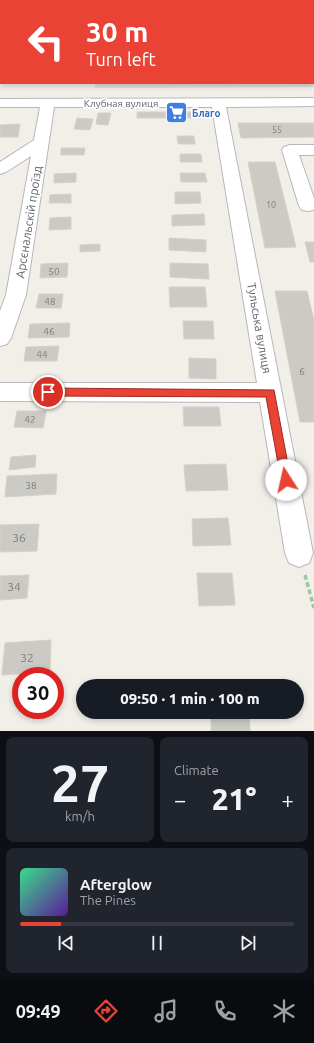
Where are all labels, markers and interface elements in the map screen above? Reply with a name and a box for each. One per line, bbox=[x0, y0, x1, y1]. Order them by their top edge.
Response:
icon: left bbox=[20, 16, 72, 68]
text: 30 m bbox=[86, 16, 148, 47]
text: Turn left bbox=[86, 49, 156, 69]
street label: Клубная вулиця bbox=[84, 98, 158, 109]
supermarket icon: Благо bbox=[163, 100, 189, 126]
place label: Благо bbox=[192, 108, 220, 119]
house number: 55 bbox=[272, 125, 282, 135]
street label: Арсєнальскій проїзд bbox=[13, 165, 44, 279]
house number: 10 bbox=[266, 200, 276, 210]
house number: 50 bbox=[48, 266, 60, 277]
street label: Тульська вулиця bbox=[245, 281, 274, 374]
house number: 48 bbox=[44, 296, 56, 307]
house number: 46 bbox=[43, 326, 55, 337]
house number: 44 bbox=[36, 349, 48, 360]
house number: 6 bbox=[299, 366, 305, 377]
pin bbox=[31, 375, 65, 409]
icon: arrive bbox=[37, 381, 59, 403]
house number: 42 bbox=[24, 414, 36, 425]
position arrow bbox=[265, 459, 307, 501]
house number: 38 bbox=[25, 480, 37, 491]
house number: 36 bbox=[12, 531, 26, 544]
house number: 34 bbox=[7, 580, 21, 593]
house number: 32 bbox=[20, 651, 34, 664]
speed limit sign: 30 bbox=[12, 667, 64, 719]
text: 09:50 · 1 min · 100 m bbox=[120, 690, 260, 707]
text: 27 bbox=[51, 754, 109, 812]
text: Climate bbox=[174, 763, 219, 777]
text: 21° bbox=[212, 782, 256, 816]
text: − bbox=[174, 787, 186, 812]
text: + bbox=[282, 787, 294, 812]
text: km/h bbox=[65, 809, 95, 823]
text: Afterglow bbox=[80, 876, 152, 893]
text: The Pines bbox=[80, 893, 136, 907]
icon: previous bbox=[55, 932, 77, 954]
icon: pause bbox=[146, 932, 168, 954]
icon: next bbox=[237, 932, 259, 954]
icon: directions bbox=[92, 997, 120, 1025]
icon: music bbox=[152, 997, 180, 1025]
icon: phone bbox=[211, 997, 239, 1025]
icon: climate bbox=[270, 997, 298, 1025]
text: 09:49 bbox=[16, 1001, 61, 1021]

